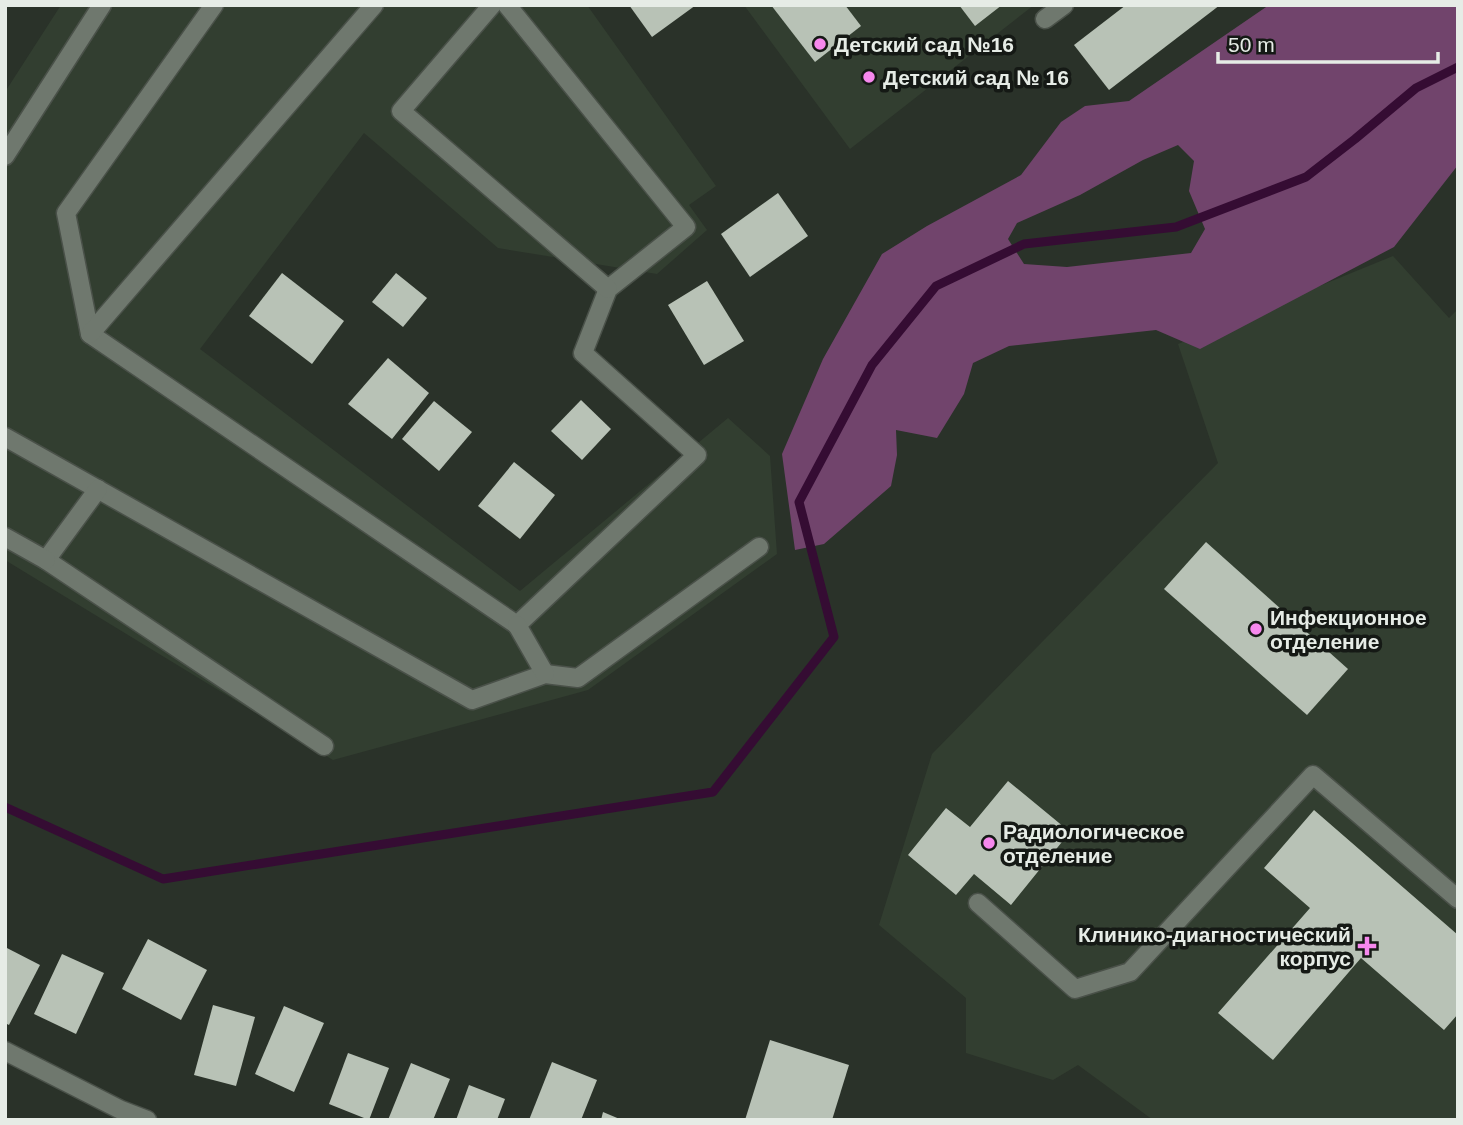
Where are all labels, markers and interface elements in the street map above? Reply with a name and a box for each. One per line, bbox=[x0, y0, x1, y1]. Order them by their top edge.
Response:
scale bar bbox=[1218, 21, 1438, 65]
place label: Детский сад №16 bbox=[834, 33, 1014, 56]
text: 50 m bbox=[1228, 33, 1275, 56]
marker: Детский сад №16 bbox=[812, 36, 828, 52]
place label: Детский сад № 16 bbox=[883, 66, 1069, 89]
marker: Детский сад № 16 bbox=[861, 69, 877, 85]
place label: Инфекционное отделение bbox=[1270, 606, 1427, 653]
marker: Инфекционное отделение bbox=[1248, 621, 1264, 637]
place label: Радиологическое отделение bbox=[1003, 820, 1185, 867]
marker: Радиологическое отделение bbox=[981, 835, 997, 851]
place label: Клинико-диагностический корпус bbox=[1078, 923, 1351, 970]
marker: Клинико-диагностический корпус bbox=[1357, 936, 1377, 956]

